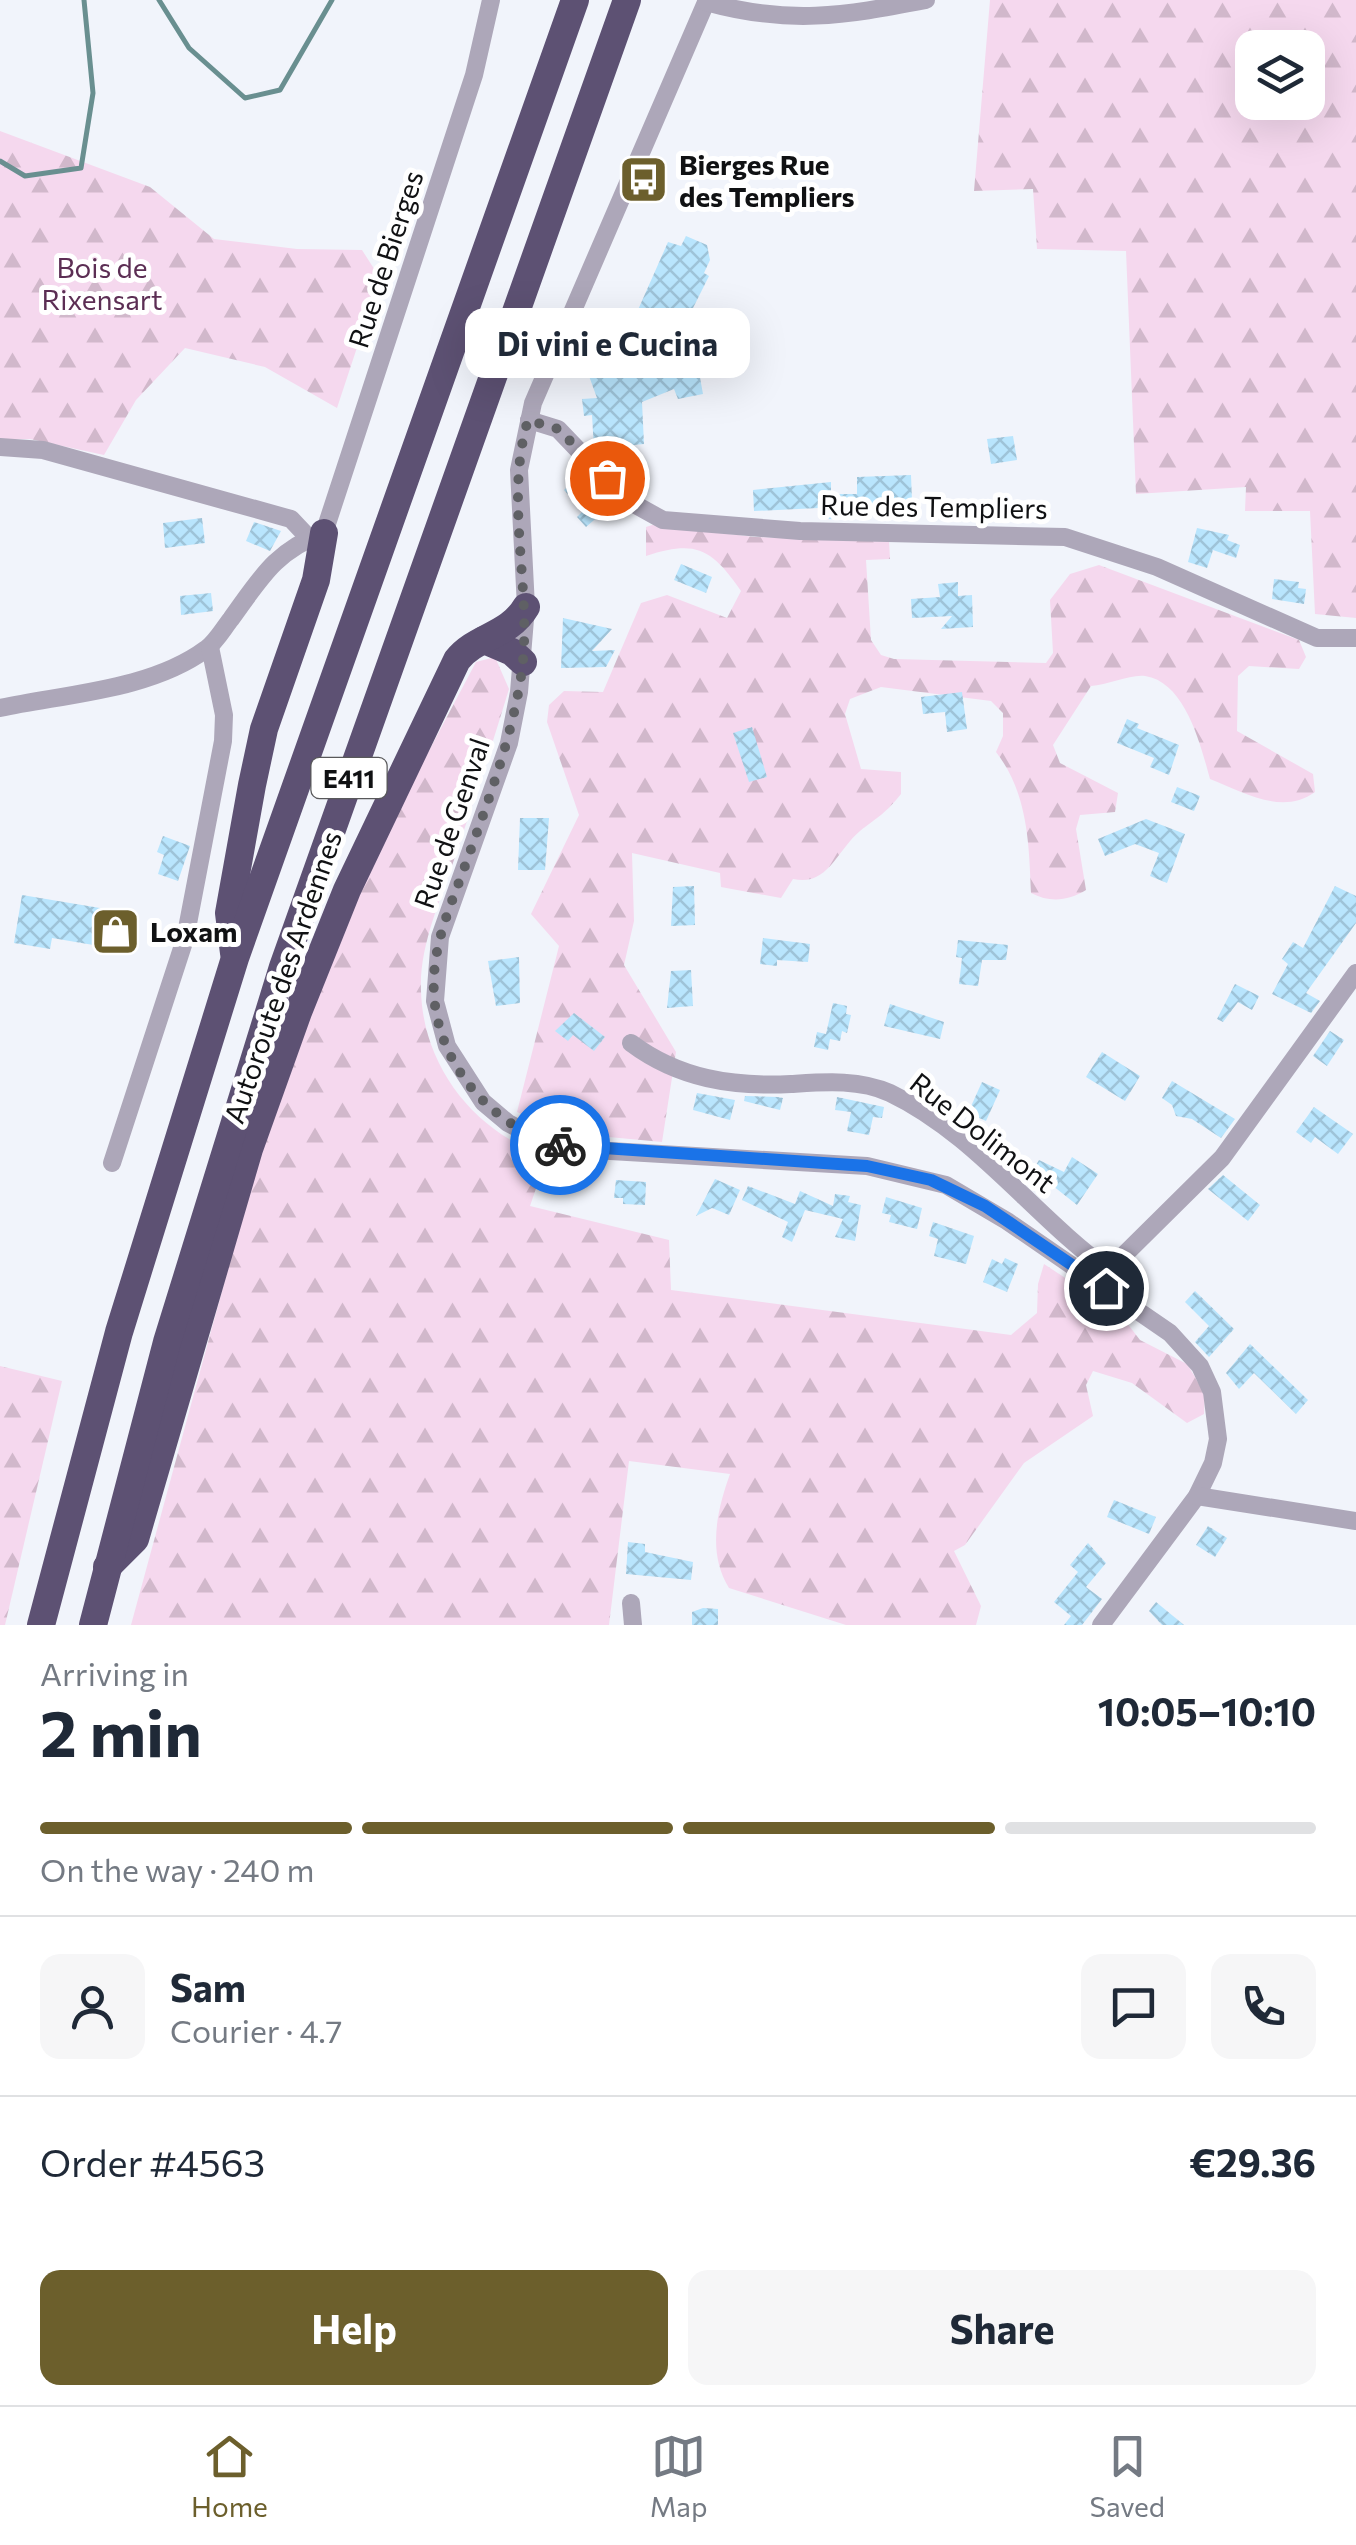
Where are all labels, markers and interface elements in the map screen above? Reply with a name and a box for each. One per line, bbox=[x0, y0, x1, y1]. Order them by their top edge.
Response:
map controls bbox=[1235, 30, 1325, 120]
button: layers bbox=[1235, 30, 1325, 120]
place label: Bierges Rue des Templiers bbox=[679, 147, 855, 213]
bus stop icon: Bierges Rue des Templiers bbox=[618, 154, 670, 206]
street label: Rue de Bierges bbox=[340, 166, 430, 352]
park label: Bois de Rixensart bbox=[41, 250, 163, 316]
callout: Di vini e Cucina bbox=[464, 308, 750, 378]
text: Di vini e Cucina bbox=[497, 323, 718, 363]
pin bbox=[565, 436, 650, 521]
icon: bag bbox=[580, 451, 635, 506]
street label: Rue des Templiers bbox=[820, 487, 1048, 525]
street label: Rue de Genval bbox=[406, 734, 496, 912]
road number: E411 bbox=[312, 758, 386, 798]
street label: Autoroute des Ardennes bbox=[216, 826, 348, 1128]
shop icon: Loxam bbox=[89, 905, 141, 957]
place label: Loxam bbox=[150, 914, 237, 948]
street label: Rue Dolimont bbox=[904, 1065, 1062, 1199]
courier bbox=[510, 1095, 610, 1195]
icon: bike bbox=[533, 1118, 588, 1173]
pin bbox=[1064, 1246, 1149, 1331]
icon: home bbox=[1079, 1261, 1134, 1316]
text: Arriving in bbox=[40, 1653, 189, 1693]
text: 10:05–10:10 bbox=[1098, 1687, 1316, 1734]
text: 2 min bbox=[40, 1691, 202, 1770]
text: On the way · 240 m bbox=[40, 1849, 314, 1889]
button: person bbox=[40, 1954, 145, 2059]
button: chat bbox=[1081, 1954, 1186, 2059]
button: phone bbox=[1211, 1954, 1316, 2059]
text: Sam bbox=[170, 1963, 246, 2010]
text: Courier · 4.7 bbox=[170, 2010, 343, 2050]
text: Order #4563 bbox=[40, 2138, 265, 2185]
text: €29.36 bbox=[1189, 2138, 1316, 2185]
button: Help bbox=[40, 2270, 668, 2385]
button: Share bbox=[688, 2270, 1316, 2385]
tab: Home bbox=[191, 2429, 268, 2523]
tab: Map bbox=[650, 2429, 708, 2523]
tab: Saved bbox=[1089, 2429, 1165, 2523]

